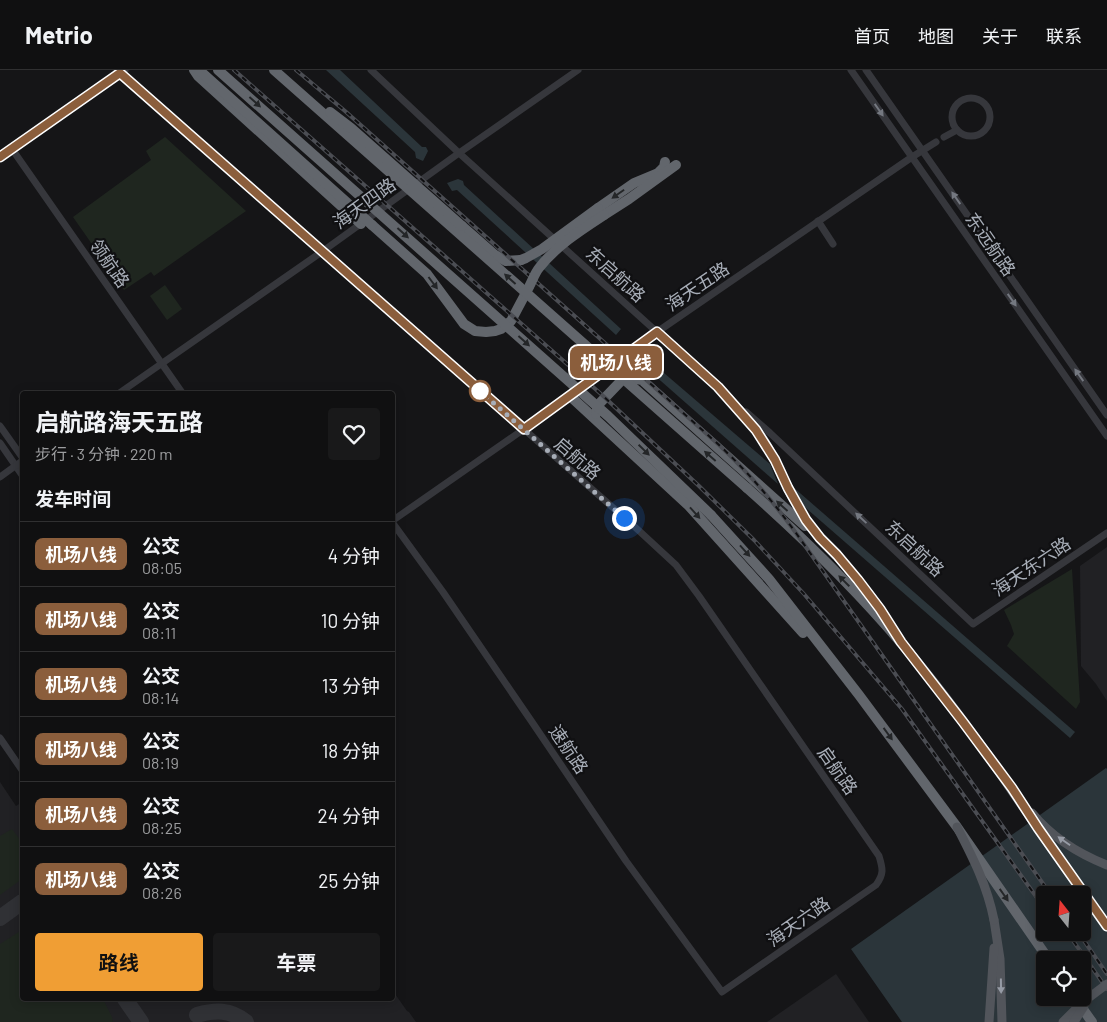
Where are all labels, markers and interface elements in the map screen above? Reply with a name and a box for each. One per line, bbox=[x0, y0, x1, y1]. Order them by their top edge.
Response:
text: Metrio bbox=[25, 20, 93, 49]
text: 首页 bbox=[854, 25, 890, 47]
text: 地图 bbox=[918, 25, 954, 47]
text: 关于 bbox=[982, 25, 1018, 47]
text: 联系 bbox=[1046, 25, 1082, 47]
one-way arrow bbox=[248, 97, 261, 108]
one-way arrow bbox=[874, 103, 884, 117]
street label: 海天四路 bbox=[328, 173, 400, 233]
one-way arrow bbox=[611, 189, 625, 199]
one-way arrow bbox=[951, 191, 961, 205]
street label: 东远航路 bbox=[961, 208, 1021, 280]
one-way arrow bbox=[396, 228, 409, 239]
street label: 领航路 bbox=[86, 235, 134, 291]
street label: 东启航路 bbox=[582, 242, 650, 306]
street label: 海天五路 bbox=[661, 257, 733, 315]
one-way arrow bbox=[503, 273, 516, 284]
one-way arrow bbox=[428, 276, 438, 290]
one-way arrow bbox=[1007, 294, 1017, 307]
one-way arrow bbox=[518, 335, 530, 347]
line badge: 机场八线 bbox=[581, 346, 651, 378]
text: 机场八线 bbox=[580, 351, 652, 373]
one-way arrow bbox=[1074, 368, 1084, 382]
unlabelled marker bbox=[469, 380, 491, 402]
text: 启航路海天五路 bbox=[35, 407, 203, 436]
button: heart bbox=[328, 408, 380, 460]
street label: 启航路 bbox=[550, 432, 606, 484]
text: 步行 · 3 分钟 · 220 m bbox=[35, 444, 173, 463]
one-way arrow bbox=[638, 444, 650, 456]
one-way arrow bbox=[704, 450, 717, 461]
text: 发车时间 bbox=[35, 487, 111, 510]
one-way arrow bbox=[777, 500, 789, 512]
your location bbox=[612, 506, 637, 531]
one-way arrow bbox=[689, 506, 701, 518]
one-way arrow bbox=[855, 512, 867, 524]
street label: 东启航路 bbox=[881, 515, 949, 581]
street label: 海天东六路 bbox=[988, 532, 1074, 600]
text: 公交 bbox=[142, 534, 180, 557]
text: 机场八线 bbox=[45, 543, 117, 565]
text: 4 分钟 bbox=[328, 544, 380, 567]
one-way arrow bbox=[739, 544, 750, 557]
text: 08:05 bbox=[142, 558, 182, 577]
one-way arrow bbox=[838, 575, 850, 587]
text: 公交 bbox=[142, 599, 180, 622]
text: 机场八线 bbox=[45, 608, 117, 630]
text: 10 分钟 bbox=[321, 609, 380, 632]
text: 08:11 bbox=[142, 623, 176, 642]
text: 公交 bbox=[142, 664, 180, 687]
text: 机场八线 bbox=[45, 673, 117, 695]
text: 13 分钟 bbox=[322, 674, 380, 697]
text: 08:14 bbox=[142, 688, 179, 707]
street label: 速航路 bbox=[545, 720, 593, 778]
one-way arrow bbox=[883, 727, 893, 741]
text: 公交 bbox=[142, 729, 180, 752]
text: 机场八线 bbox=[45, 738, 117, 760]
text: 18 分钟 bbox=[322, 739, 380, 762]
street label: 启航路 bbox=[814, 742, 862, 798]
text: 08:19 bbox=[142, 753, 179, 772]
text: 公交 bbox=[142, 794, 180, 817]
text: 机场八线 bbox=[45, 803, 117, 825]
text: 24 分钟 bbox=[318, 804, 380, 827]
text: 08:25 bbox=[142, 818, 182, 837]
one-way arrow bbox=[1058, 836, 1071, 846]
text: 公交 bbox=[142, 859, 180, 882]
text: 机场八线 bbox=[45, 868, 117, 890]
text: 25 分钟 bbox=[318, 869, 380, 892]
text: 08:26 bbox=[142, 883, 182, 902]
north arrow bbox=[1036, 886, 1091, 941]
map controls bbox=[1036, 886, 1091, 1006]
one-way arrow bbox=[999, 889, 1009, 902]
street label: 海天六路 bbox=[762, 891, 834, 951]
button: 路线 bbox=[35, 933, 203, 991]
button: 车票 bbox=[213, 933, 380, 991]
button: locate bbox=[1036, 951, 1091, 1006]
one-way arrow bbox=[997, 978, 1005, 994]

